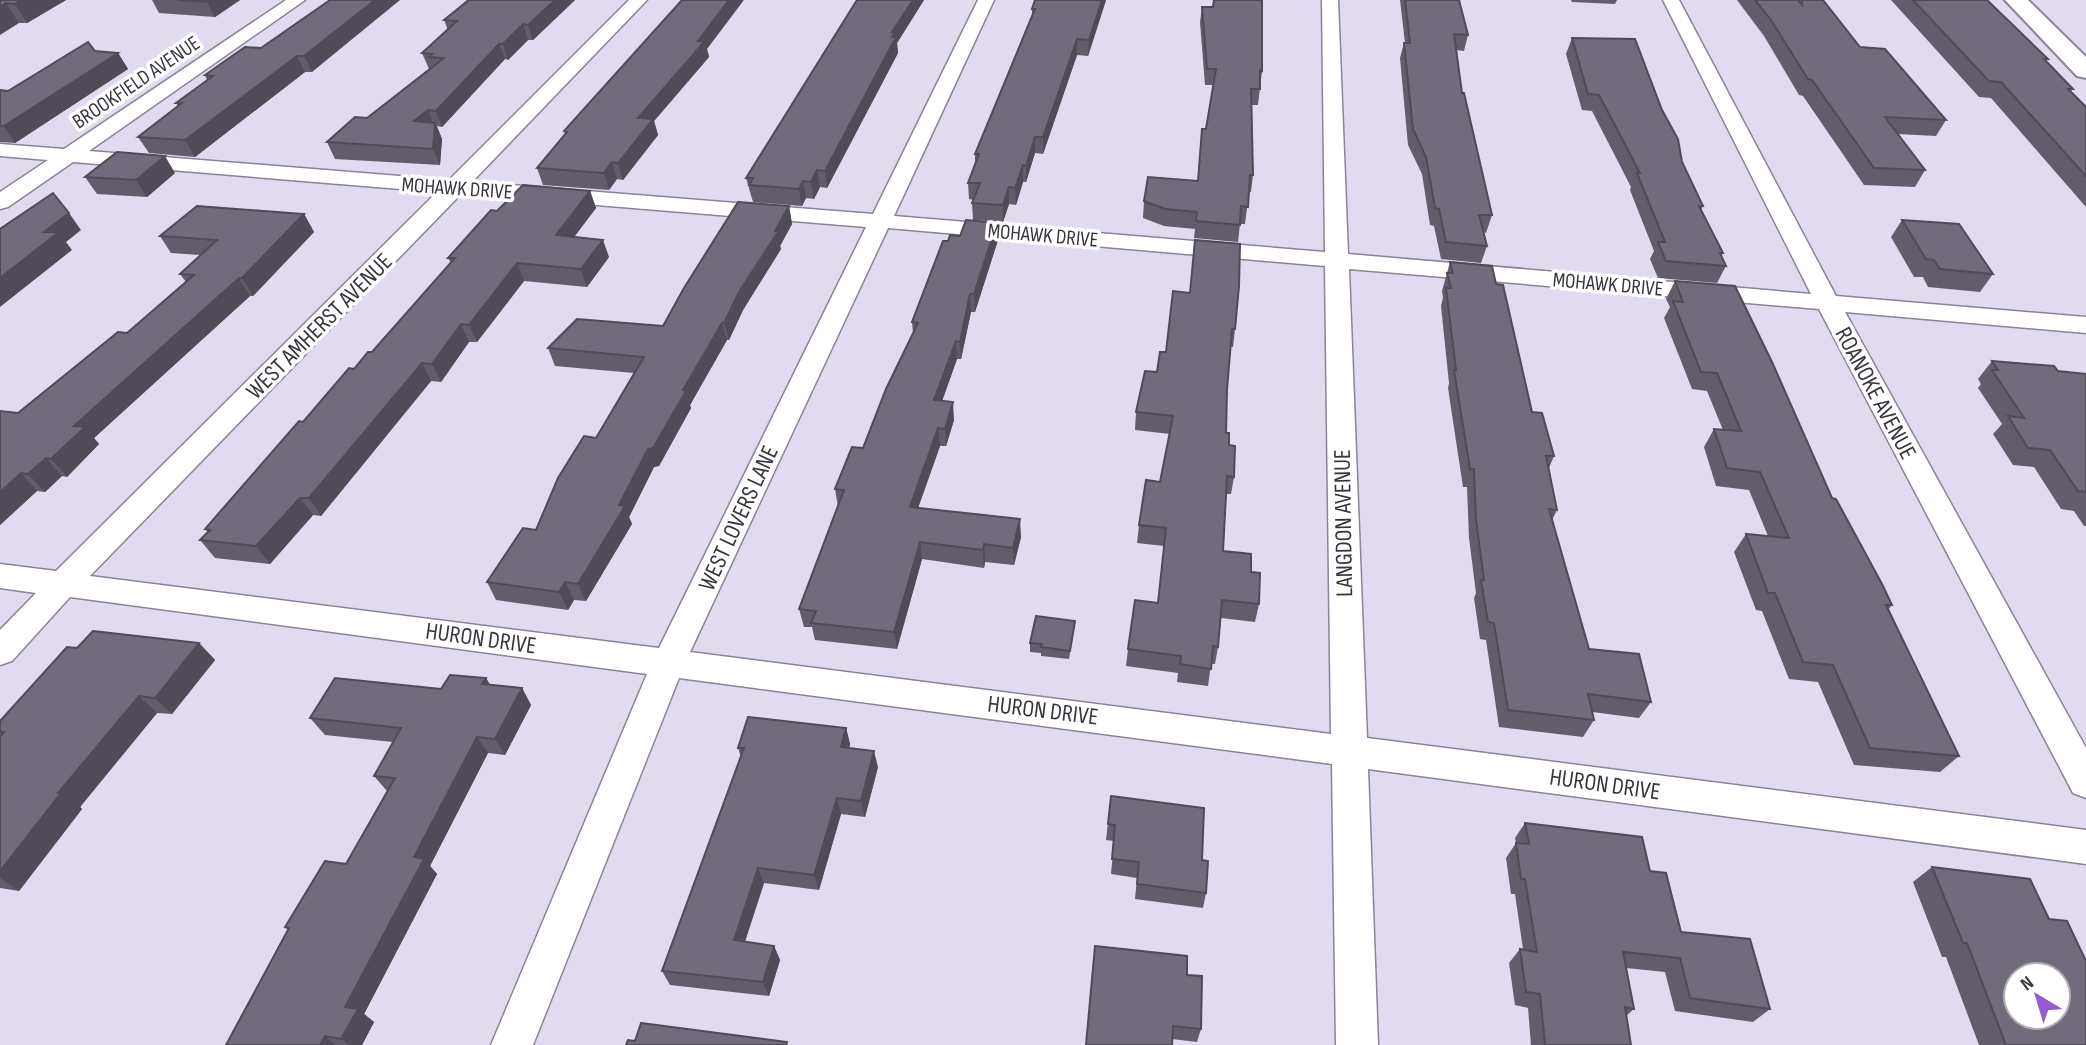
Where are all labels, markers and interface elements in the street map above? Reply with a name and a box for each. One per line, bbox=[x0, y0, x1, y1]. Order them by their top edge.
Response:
street label: BROOKFIELD AVENUE bbox=[68, 31, 205, 134]
street label: MOHAWK DRIVE bbox=[401, 172, 513, 205]
street label: MOHAWK DRIVE bbox=[987, 218, 1099, 253]
street label: WEST AMHERST AVENUE bbox=[240, 247, 398, 405]
street label: MOHAWK DRIVE bbox=[1552, 267, 1664, 302]
street label: ROANOKE AVENUE bbox=[1829, 322, 1923, 464]
street label: WEST LOVERS LANE bbox=[692, 441, 785, 595]
street label: LANGDON AVENUE bbox=[1328, 449, 1359, 597]
street label: HURON DRIVE bbox=[424, 616, 538, 661]
street label: HURON DRIVE bbox=[986, 689, 1100, 732]
street label: HURON DRIVE bbox=[1548, 762, 1662, 807]
north arrow bbox=[2002, 961, 2072, 1031]
text: N bbox=[2016, 972, 2039, 996]

